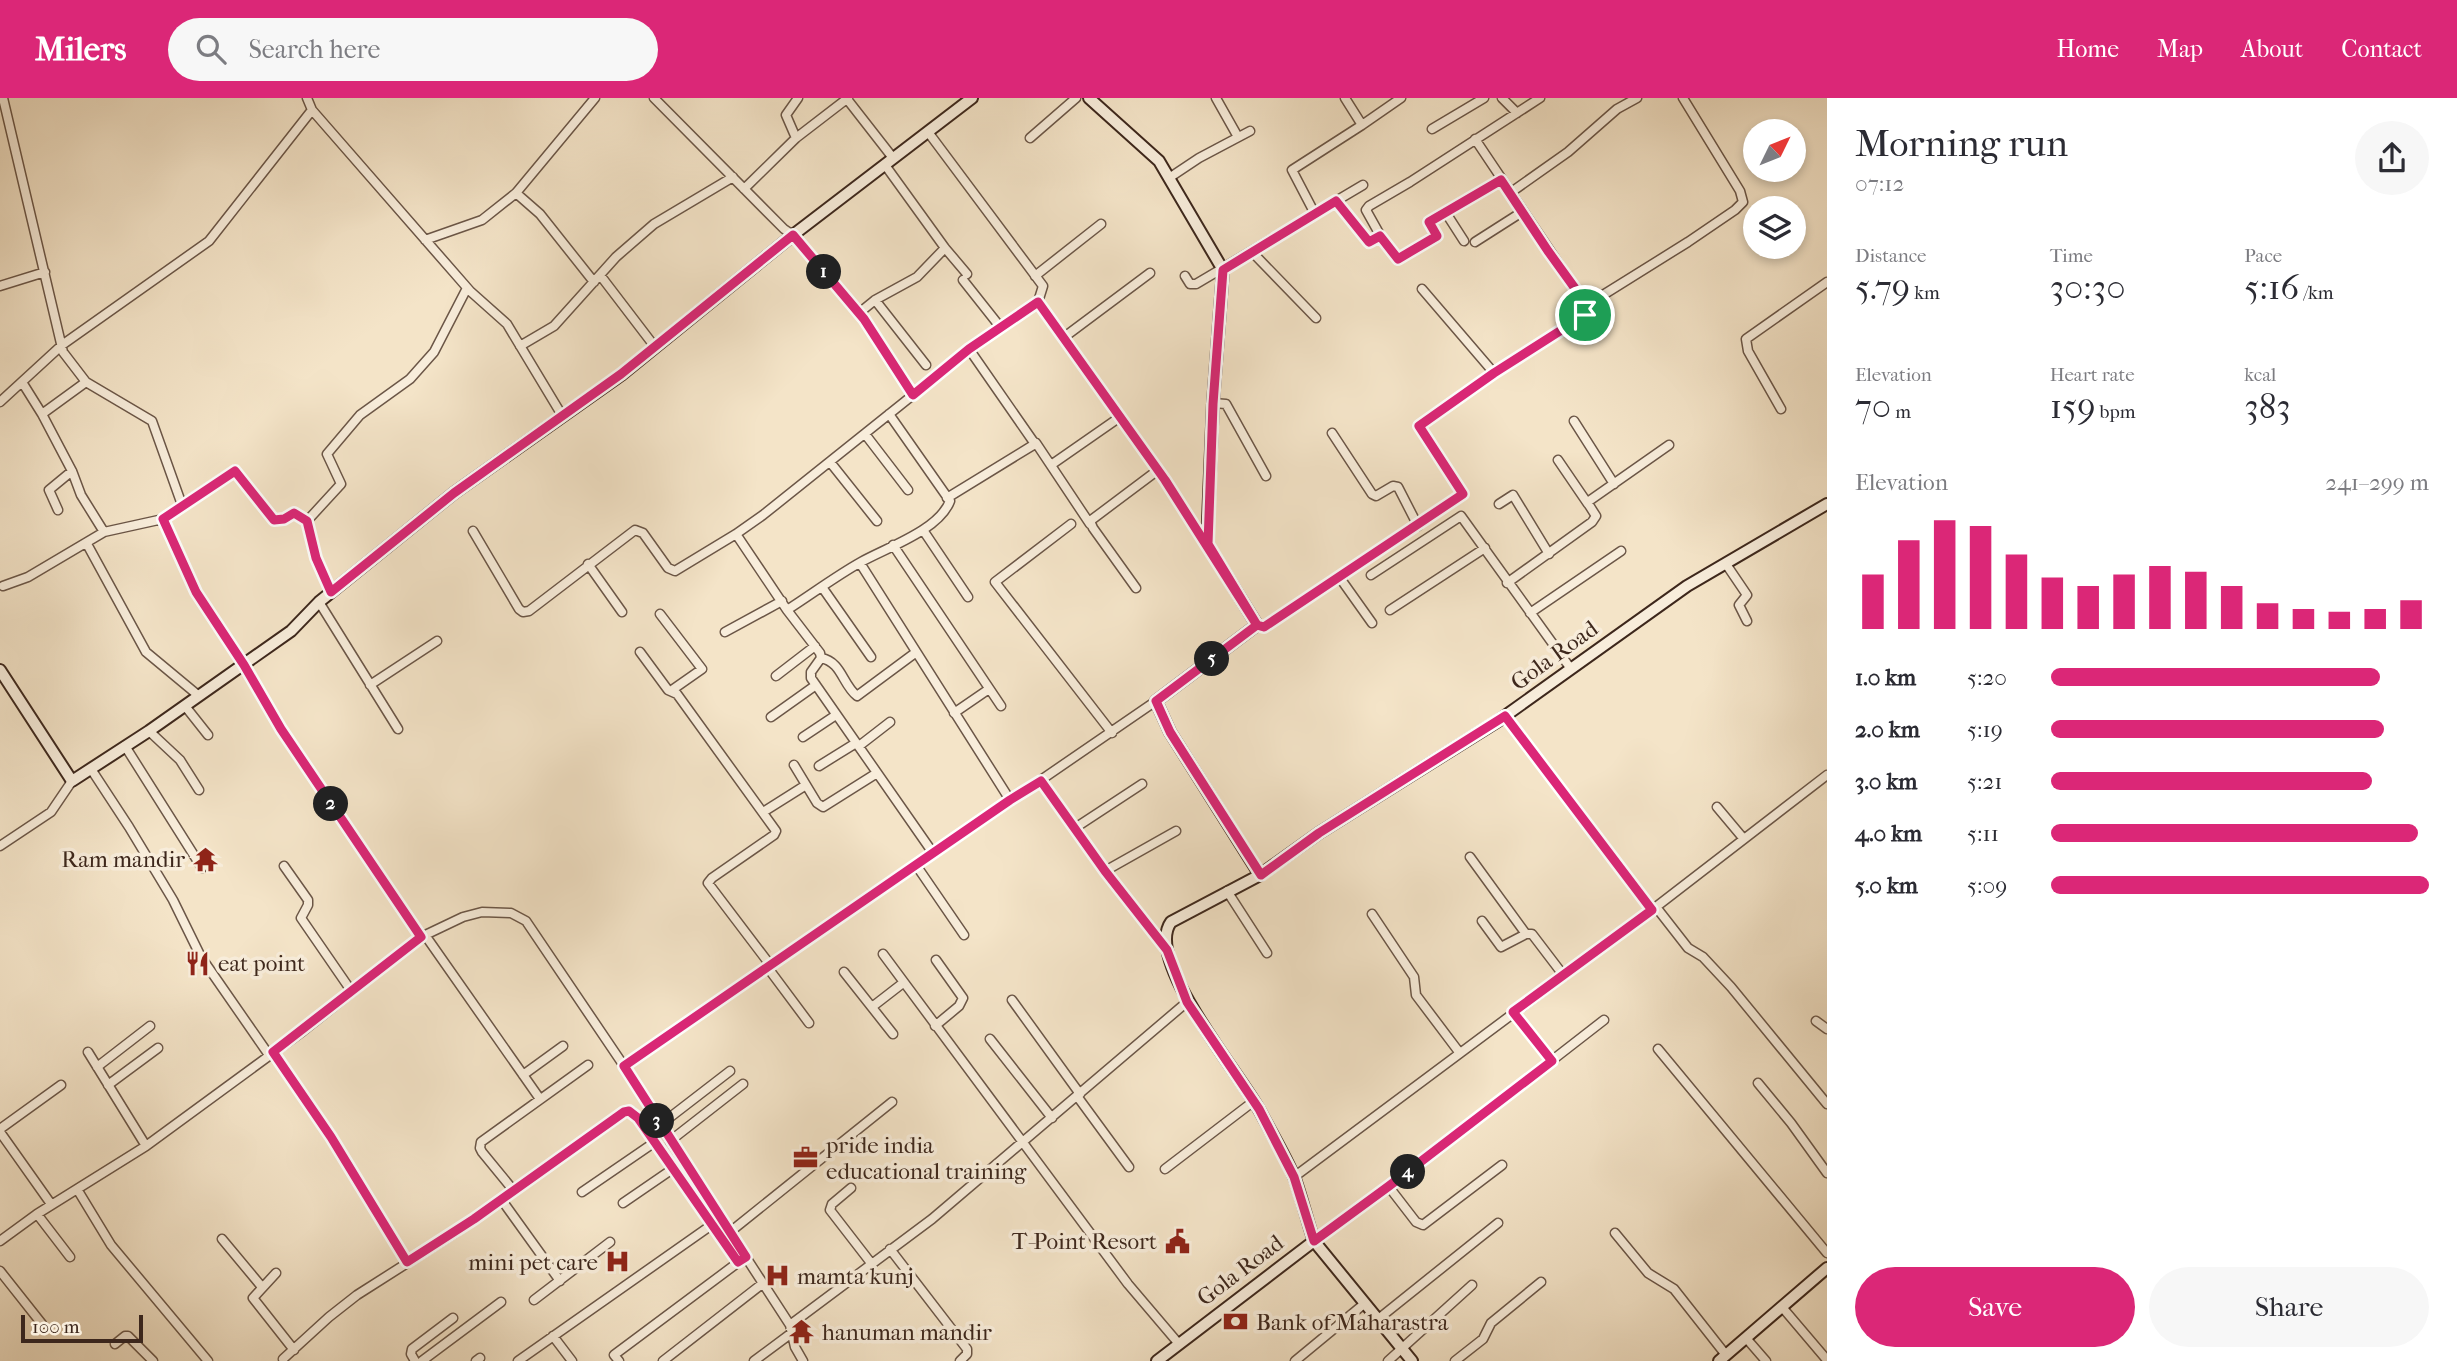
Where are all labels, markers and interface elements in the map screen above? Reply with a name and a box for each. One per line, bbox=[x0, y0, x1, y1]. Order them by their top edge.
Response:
search box bbox=[168, 18, 658, 81]
text: Milers bbox=[35, 30, 126, 69]
icon: search bbox=[192, 30, 230, 68]
text: Search here bbox=[248, 34, 380, 65]
text: Home bbox=[2057, 35, 2119, 63]
text: Map bbox=[2157, 35, 2203, 63]
text: About bbox=[2241, 35, 2303, 63]
text: Contact bbox=[2341, 35, 2422, 63]
north arrow bbox=[1743, 119, 1806, 182]
map controls bbox=[1743, 119, 1806, 259]
text: Morning run bbox=[1855, 121, 2068, 166]
button: share bbox=[2355, 121, 2429, 195]
text: 07:12 bbox=[1855, 170, 1904, 197]
button: layers bbox=[1743, 196, 1806, 259]
text: Distance bbox=[1855, 245, 1926, 267]
text: Time bbox=[2050, 245, 2093, 267]
text: Pace bbox=[2244, 245, 2282, 267]
pin: 1 bbox=[806, 254, 842, 290]
text: 1 bbox=[820, 260, 827, 282]
text: 5.79 bbox=[1855, 267, 1910, 308]
text: 30:30 bbox=[2050, 267, 2125, 308]
text: 5:16 bbox=[2244, 267, 2299, 308]
text: km bbox=[1910, 282, 1940, 304]
text: /km bbox=[2299, 282, 2334, 304]
pin bbox=[1555, 285, 1615, 345]
icon: arrive bbox=[1566, 296, 1604, 334]
text: Elevation bbox=[1855, 364, 1932, 386]
text: Heart rate bbox=[2050, 364, 2135, 386]
text: kcal bbox=[2244, 364, 2276, 386]
text: 70 bbox=[1855, 386, 1891, 427]
text: 159 bbox=[2050, 386, 2096, 427]
text: 383 bbox=[2244, 386, 2291, 427]
text: m bbox=[1891, 401, 1911, 423]
text: bpm bbox=[2096, 401, 2136, 423]
text: Elevation bbox=[1855, 469, 1948, 496]
text: 241–299 m bbox=[2325, 469, 2429, 496]
street label: Gola Road bbox=[1506, 615, 1603, 696]
pin: 5 bbox=[1194, 642, 1230, 676]
text: 5 bbox=[1207, 647, 1216, 669]
text: 1.0 km bbox=[1855, 664, 1916, 691]
text: 5:20 bbox=[1967, 664, 2007, 691]
text: 2.0 km bbox=[1855, 716, 1920, 743]
text: 5:19 bbox=[1967, 716, 2003, 743]
text: 3.0 km bbox=[1855, 768, 1917, 795]
text: 5:21 bbox=[1967, 768, 2003, 795]
pin: 2 bbox=[314, 786, 348, 822]
text: 2 bbox=[326, 792, 335, 814]
text: 4.0 km bbox=[1855, 820, 1922, 847]
text: 5:11 bbox=[1967, 820, 1999, 847]
temple icon: Ram mandir bbox=[191, 845, 219, 873]
place label: Ram mandir bbox=[61, 846, 185, 873]
text: 5.0 km bbox=[1855, 872, 1918, 899]
text: 5:09 bbox=[1967, 872, 2007, 899]
restaurant icon: eat point bbox=[184, 949, 212, 977]
place label: eat point bbox=[218, 950, 305, 977]
pin: 3 bbox=[640, 1104, 674, 1138]
text: 3 bbox=[653, 1109, 660, 1131]
place label: pride india educational training bbox=[825, 1132, 1027, 1185]
office icon: pride india educational training bbox=[792, 1144, 820, 1172]
pin: 4 bbox=[1390, 1154, 1426, 1190]
text: 4 bbox=[1402, 1160, 1413, 1182]
public building icon: T-Point Resort bbox=[1163, 1227, 1191, 1255]
place label: T-Point Resort bbox=[1012, 1228, 1157, 1255]
street label: Gola Road bbox=[1192, 1229, 1289, 1312]
hospital icon: mini pet care bbox=[604, 1248, 632, 1276]
place label: mini pet care bbox=[468, 1249, 598, 1276]
hospital icon: mamta kunj bbox=[763, 1262, 791, 1290]
place label: mamta kunj bbox=[797, 1263, 914, 1290]
button: Save bbox=[1855, 1267, 2135, 1347]
button: Share bbox=[2149, 1267, 2429, 1347]
bank icon: Bank of Maharastra bbox=[1222, 1308, 1250, 1336]
place label: Bank of Maharastra bbox=[1256, 1309, 1449, 1336]
scale bar bbox=[21, 1312, 144, 1344]
text: 100 m bbox=[32, 1316, 80, 1338]
temple icon: hanuman mandir bbox=[788, 1318, 816, 1346]
place label: hanuman mandir bbox=[822, 1319, 992, 1346]

